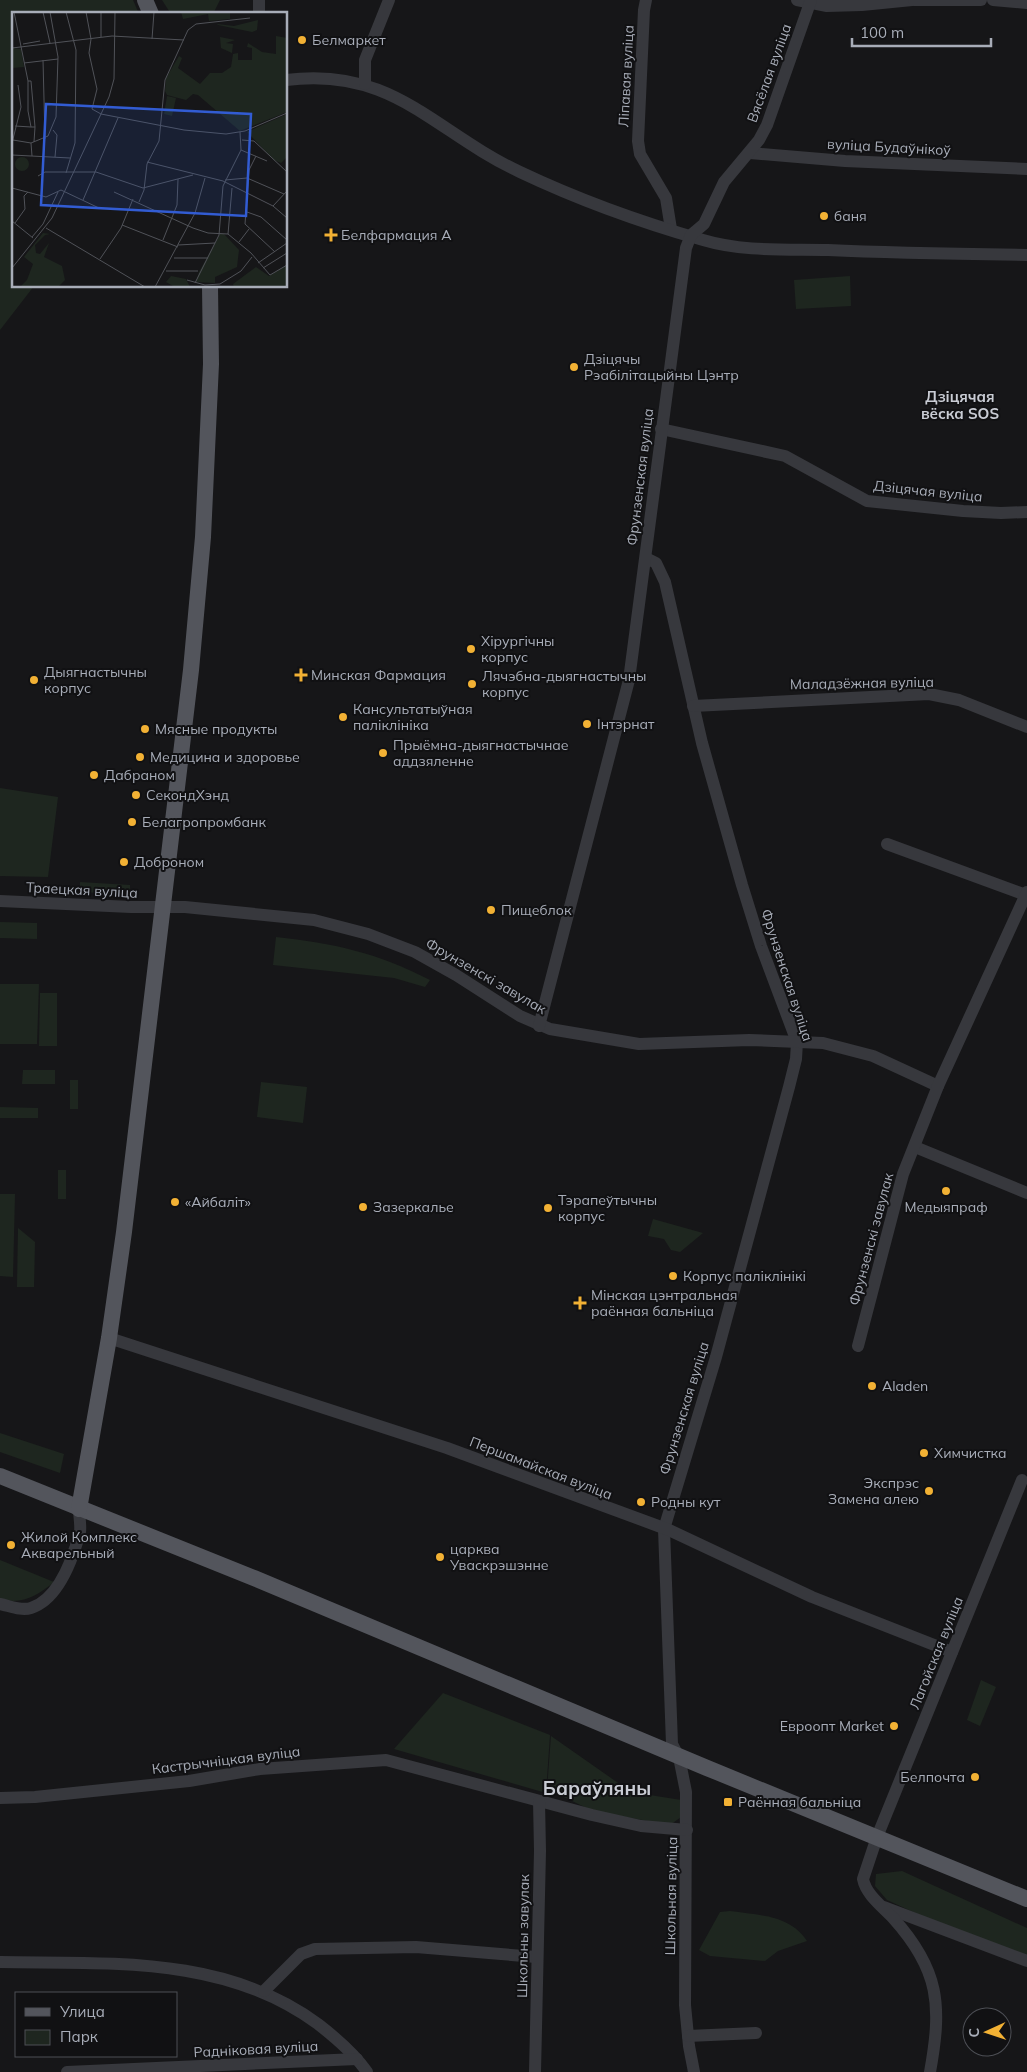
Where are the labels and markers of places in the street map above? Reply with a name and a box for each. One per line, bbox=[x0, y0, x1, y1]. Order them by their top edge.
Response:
place label: Белмаркет bbox=[312, 31, 386, 49]
marker: Белмаркет bbox=[296, 34, 308, 46]
place label: баня bbox=[834, 207, 867, 225]
marker: баня bbox=[818, 210, 830, 222]
place label: Белфармация А bbox=[341, 226, 452, 244]
marker: Белфармация А bbox=[325, 229, 337, 241]
place label: Дзіцячы Рэабілітацыйны Цэнтр bbox=[584, 350, 739, 384]
marker: Дзіцячы Рэабілітацыйны Цэнтр bbox=[568, 361, 580, 373]
place label: Хірургічны корпус bbox=[481, 632, 555, 666]
marker: Хірургічны корпус bbox=[465, 643, 477, 655]
place label: Дыягнастычны корпус bbox=[44, 663, 147, 697]
place label: Минская Фармация bbox=[311, 666, 446, 684]
place label: Лячэбна-дыягнастычны корпус bbox=[482, 667, 647, 701]
marker: Минская Фармация bbox=[295, 669, 307, 681]
marker: Дыягнастычны корпус bbox=[28, 674, 40, 686]
marker: Лячэбна-дыягнастычны корпус bbox=[466, 678, 478, 690]
place label: Кансультатыўная паліклініка bbox=[353, 700, 473, 734]
marker: Кансультатыўная паліклініка bbox=[337, 711, 349, 723]
place label: Інтэрнат bbox=[597, 715, 655, 733]
marker: Інтэрнат bbox=[581, 718, 593, 730]
place label: Мясные продукты bbox=[155, 720, 277, 738]
marker: Мясные продукты bbox=[139, 723, 151, 735]
place label: Прыёмна-дыягнастычнае аддзяленне bbox=[393, 736, 569, 770]
marker: Прыёмна-дыягнастычнае аддзяленне bbox=[377, 747, 389, 759]
place label: Медицина и здоровье bbox=[150, 748, 300, 766]
marker: Медицина и здоровье bbox=[134, 751, 146, 763]
place label: Дабраном bbox=[104, 766, 175, 784]
marker: Дабраном bbox=[88, 769, 100, 781]
place label: СекондХэнд bbox=[146, 786, 230, 804]
marker: СекондХэнд bbox=[130, 789, 142, 801]
place label: Белагропромбанк bbox=[142, 813, 266, 831]
marker: Белагропромбанк bbox=[126, 816, 138, 828]
place label: Доброном bbox=[134, 853, 204, 871]
marker: Доброном bbox=[118, 856, 130, 868]
place label: Пищеблок bbox=[501, 901, 572, 919]
marker: Пищеблок bbox=[485, 904, 497, 916]
marker: Медыяпраф bbox=[940, 1185, 952, 1197]
place label: Тэрапеўтычны корпус bbox=[558, 1191, 657, 1225]
place label: «Айбаліт» bbox=[185, 1193, 251, 1211]
marker: «Айбаліт» bbox=[169, 1196, 181, 1208]
place label: Зазеркалье bbox=[373, 1198, 454, 1216]
place label: Медыяпраф bbox=[904, 1198, 988, 1216]
marker: Зазеркалье bbox=[357, 1201, 369, 1213]
marker: Тэрапеўтычны корпус bbox=[542, 1202, 554, 1214]
place label: Корпус паліклінікі bbox=[683, 1267, 806, 1285]
marker: Корпус паліклінікі bbox=[667, 1270, 679, 1282]
place label: Мінская цэнтральная раённая бальніца bbox=[591, 1286, 738, 1320]
marker: Мінская цэнтральная раённая бальніца bbox=[573, 1296, 587, 1310]
place label: Aladen bbox=[882, 1377, 928, 1395]
marker: Aladen bbox=[866, 1380, 878, 1392]
place label: Химчистка bbox=[934, 1444, 1007, 1462]
marker: Химчистка bbox=[918, 1447, 930, 1459]
place label: Экспрэс Замена алею bbox=[828, 1474, 919, 1508]
marker: Экспрэс Замена алею bbox=[923, 1485, 935, 1497]
place label: Родны кут bbox=[651, 1493, 721, 1511]
marker: Родны кут bbox=[635, 1496, 647, 1508]
place label: Жилой Комплекс Акварельный bbox=[21, 1528, 137, 1562]
marker: Жилой Комплекс Акварельный bbox=[5, 1539, 17, 1551]
place label: царква Уваскрэшэнне bbox=[449, 1540, 549, 1574]
marker: царква Уваскрэшэнне bbox=[434, 1551, 446, 1563]
place label: Евроопт Market bbox=[780, 1717, 884, 1735]
marker: Евроопт Market bbox=[888, 1720, 900, 1732]
place label: Белпочта bbox=[900, 1768, 965, 1786]
marker: Белпочта bbox=[969, 1771, 981, 1783]
place label: Раённая бальніца bbox=[738, 1793, 861, 1811]
marker: Раённая бальніца bbox=[722, 1796, 734, 1808]

